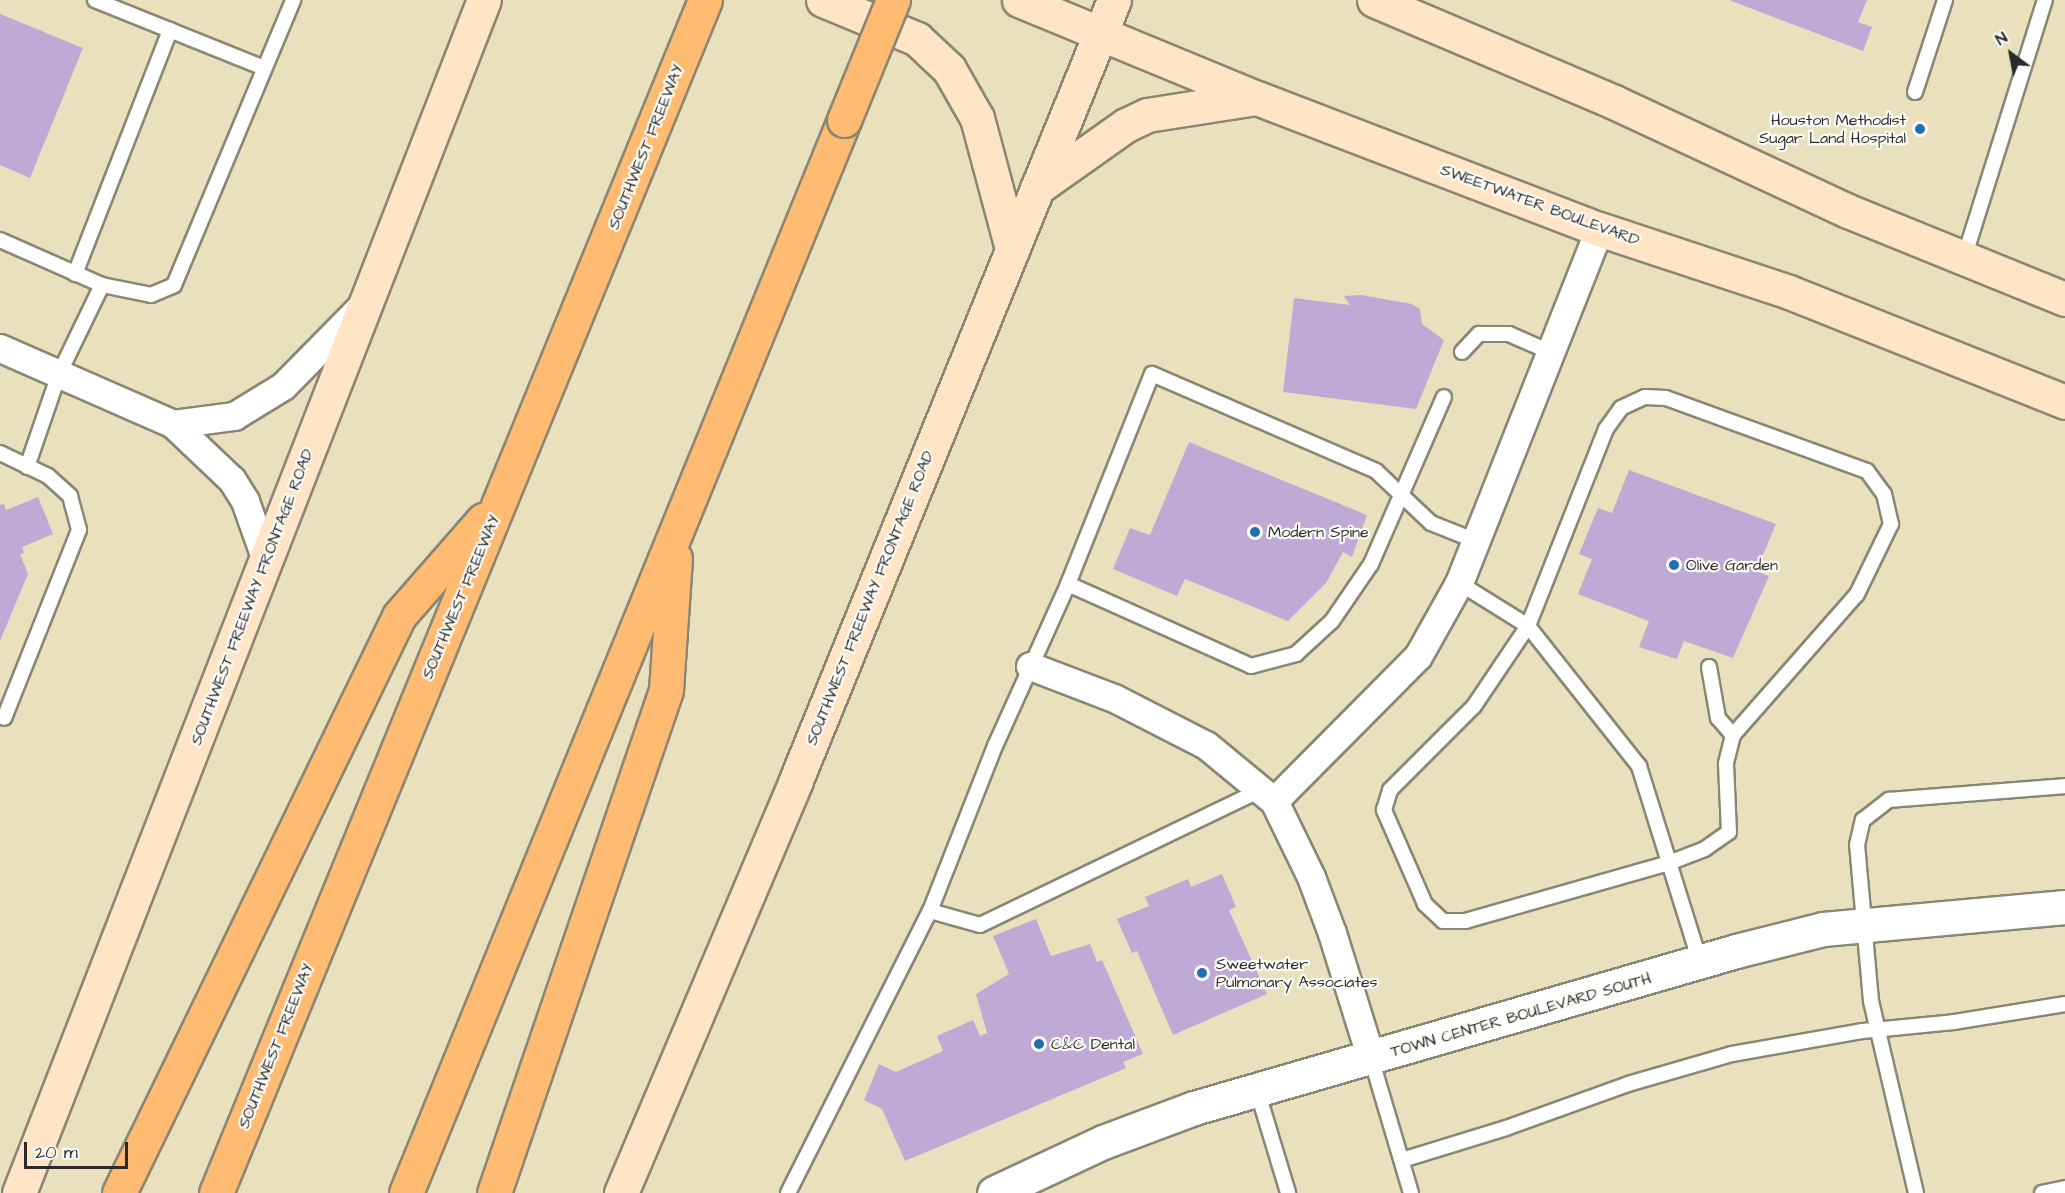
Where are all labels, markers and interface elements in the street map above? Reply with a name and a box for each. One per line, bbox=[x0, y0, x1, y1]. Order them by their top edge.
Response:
north arrow bbox=[1981, 24, 2041, 84]
text: N bbox=[1991, 27, 2012, 51]
street label: SOUTHWEST FREEWAY bbox=[604, 62, 688, 232]
place label: Houston Methodist Sugar Land Hospital bbox=[1759, 110, 1906, 148]
marker: Houston Methodist Sugar Land Hospital bbox=[1911, 120, 1929, 138]
street label: SWEETWATER BOULEVARD bbox=[1438, 160, 1642, 250]
street label: SOUTHWEST FREEWAY FRONTAGE ROAD bbox=[186, 446, 318, 748]
street label: SOUTHWEST FREEWAY FRONTAGE ROAD bbox=[802, 448, 938, 748]
street label: SOUTHWEST FREEWAY bbox=[418, 512, 504, 682]
place label: Modern Spine bbox=[1268, 522, 1369, 542]
marker: Modern Spine bbox=[1246, 523, 1264, 541]
place label: Olive Garden bbox=[1686, 555, 1778, 575]
marker: Olive Garden bbox=[1667, 558, 1681, 572]
place label: Sweetwater Pulmonary Associates bbox=[1216, 954, 1378, 992]
street label: SOUTHWEST FREEWAY bbox=[234, 961, 318, 1131]
marker: Sweetwater Pulmonary Associates bbox=[1193, 964, 1211, 982]
street label: TOWN CENTER BOULEVARD SOUTH bbox=[1389, 969, 1653, 1061]
place label: C&C Dental bbox=[1051, 1034, 1135, 1054]
marker: C&C Dental bbox=[1032, 1037, 1046, 1051]
scale bar bbox=[27, 1130, 130, 1168]
text: 20 m bbox=[35, 1140, 78, 1165]

